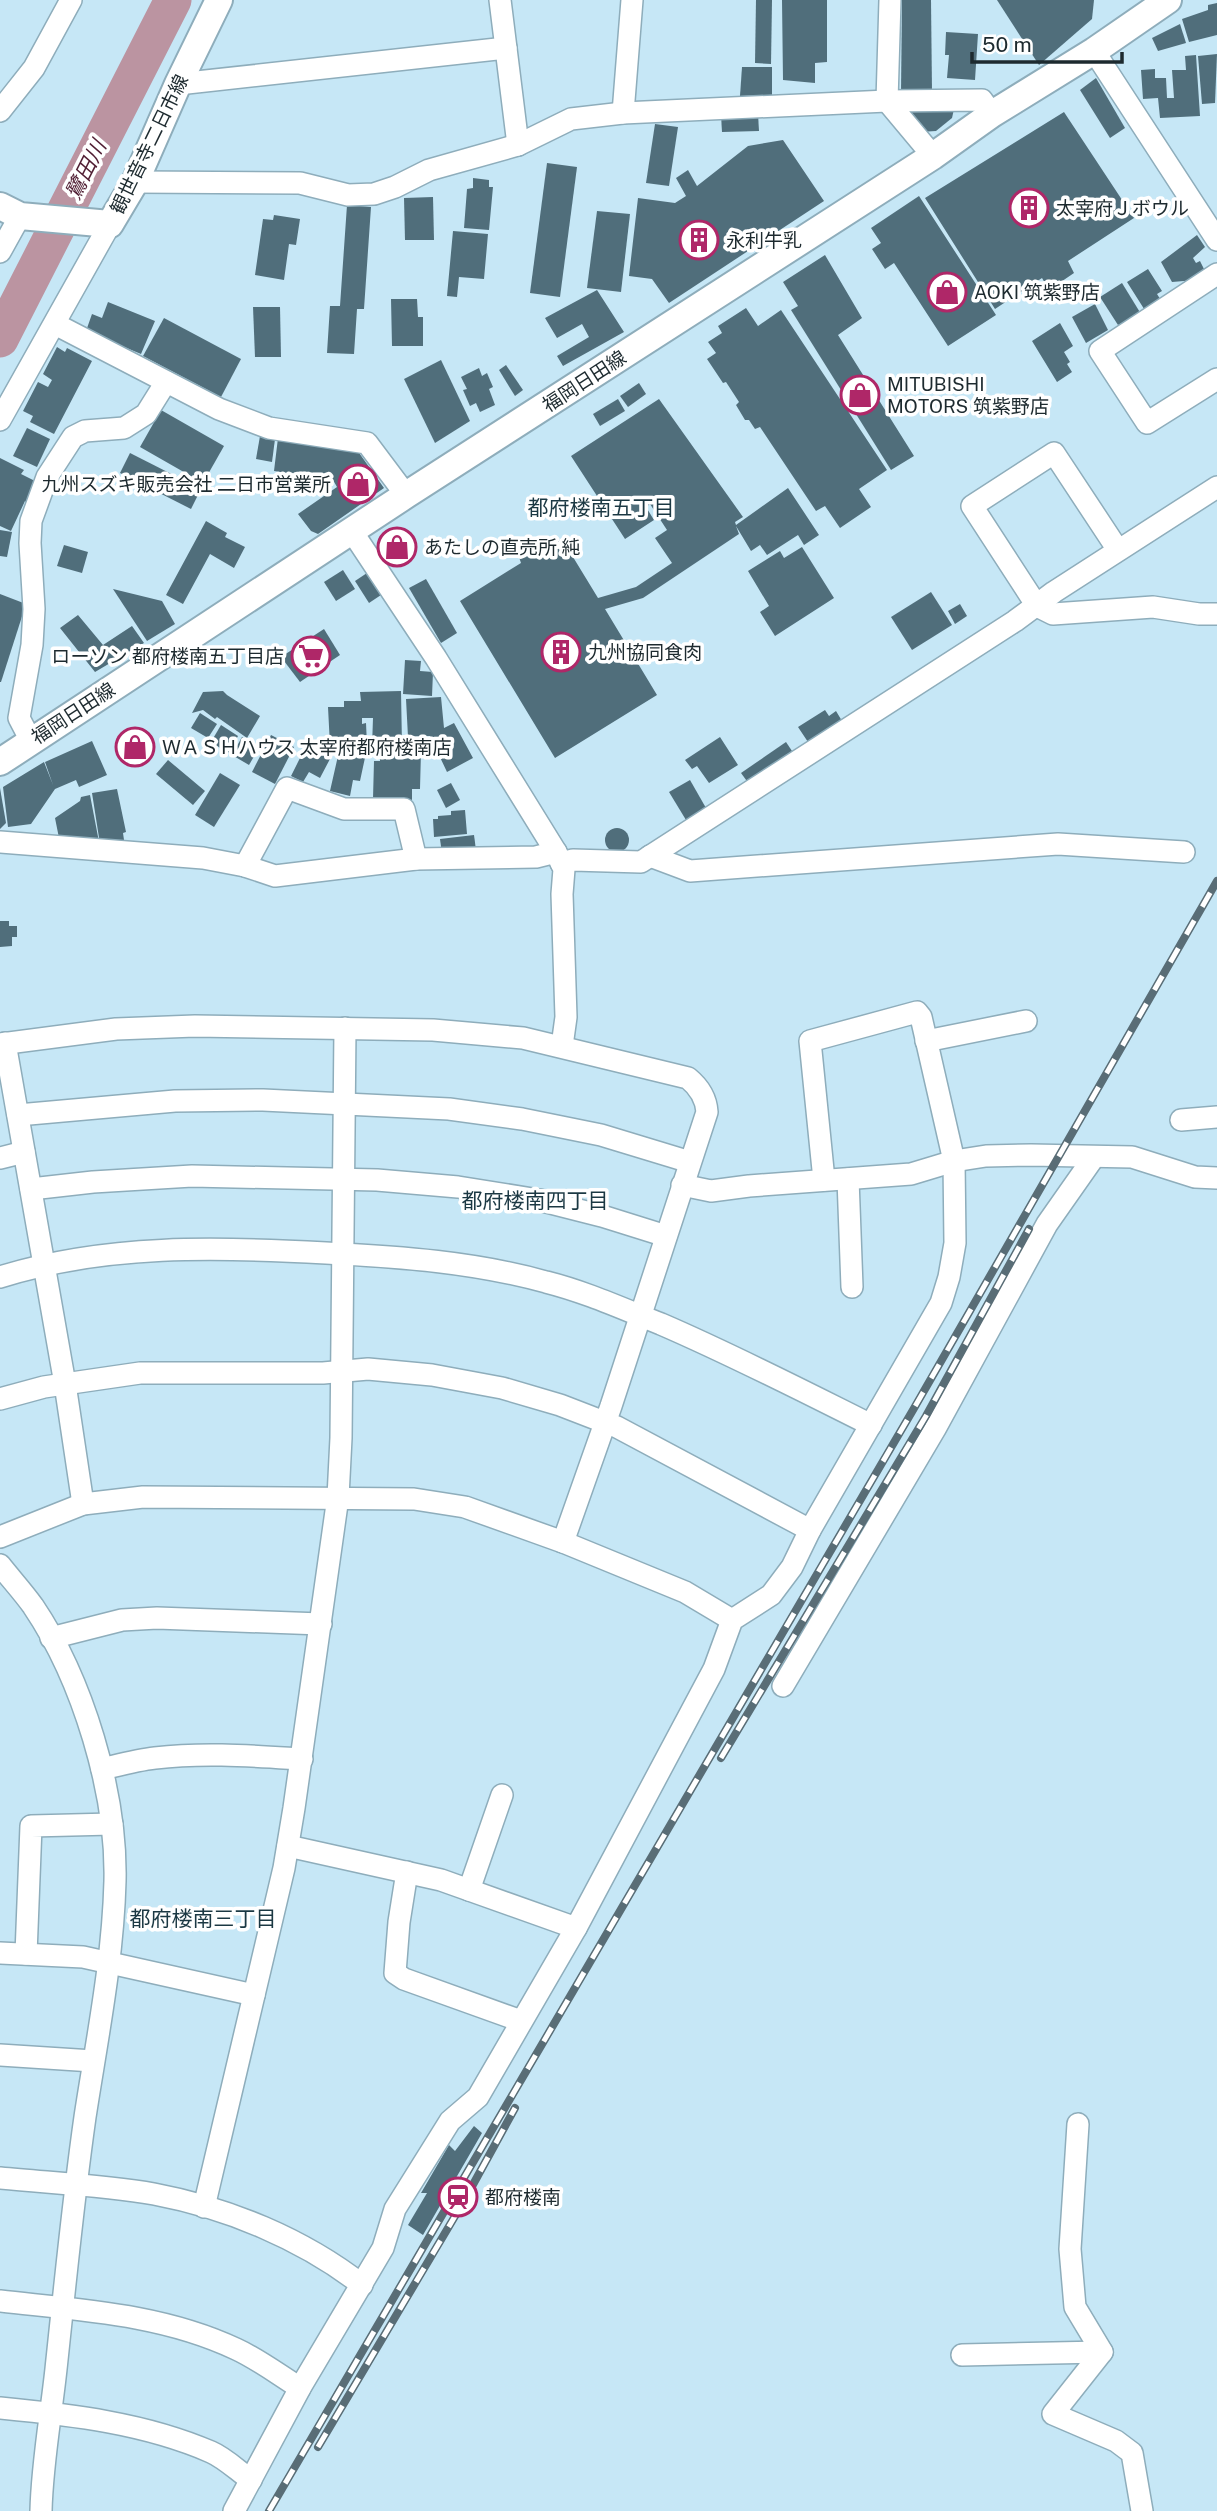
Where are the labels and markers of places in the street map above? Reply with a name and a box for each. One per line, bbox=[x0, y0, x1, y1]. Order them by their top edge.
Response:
building icon: 太宰府Ｊボウル bbox=[1008, 187, 1050, 229]
place label: 太宰府Ｊボウル bbox=[1056, 197, 1189, 219]
building icon: 永利牛乳 bbox=[678, 219, 720, 261]
place label: 永利牛乳 bbox=[726, 229, 802, 251]
shop icon: AOKI 筑紫野店 bbox=[926, 271, 968, 313]
place label: AOKI 筑紫野店 bbox=[974, 281, 1100, 303]
place label: MITUBISHI MOTORS 筑紫野店 bbox=[887, 373, 1049, 417]
shop icon: MITUBISHI MOTORS 筑紫野店 bbox=[839, 374, 881, 416]
shop icon: 九州スズキ販売会社 二日市営業所 bbox=[337, 463, 379, 505]
place label: 九州スズキ販売会社 二日市営業所 bbox=[41, 473, 331, 495]
shop icon: あたしの直売所 純 bbox=[376, 526, 418, 568]
place label: あたしの直売所 純 bbox=[424, 536, 581, 558]
building icon: 九州協同食肉 bbox=[540, 631, 582, 673]
supermarket icon: ローソン 都府楼南五丁目店 bbox=[290, 635, 332, 677]
place label: 九州協同食肉 bbox=[588, 641, 702, 663]
place label: ローソン 都府楼南五丁目店 bbox=[51, 645, 284, 667]
shop icon: ＷＡＳＨハウス 太宰府都府楼南店 bbox=[114, 726, 156, 768]
place label: ＷＡＳＨハウス 太宰府都府楼南店 bbox=[162, 736, 452, 758]
station icon: 都府楼南 bbox=[437, 2176, 479, 2218]
place label: 都府楼南 bbox=[485, 2186, 561, 2208]

